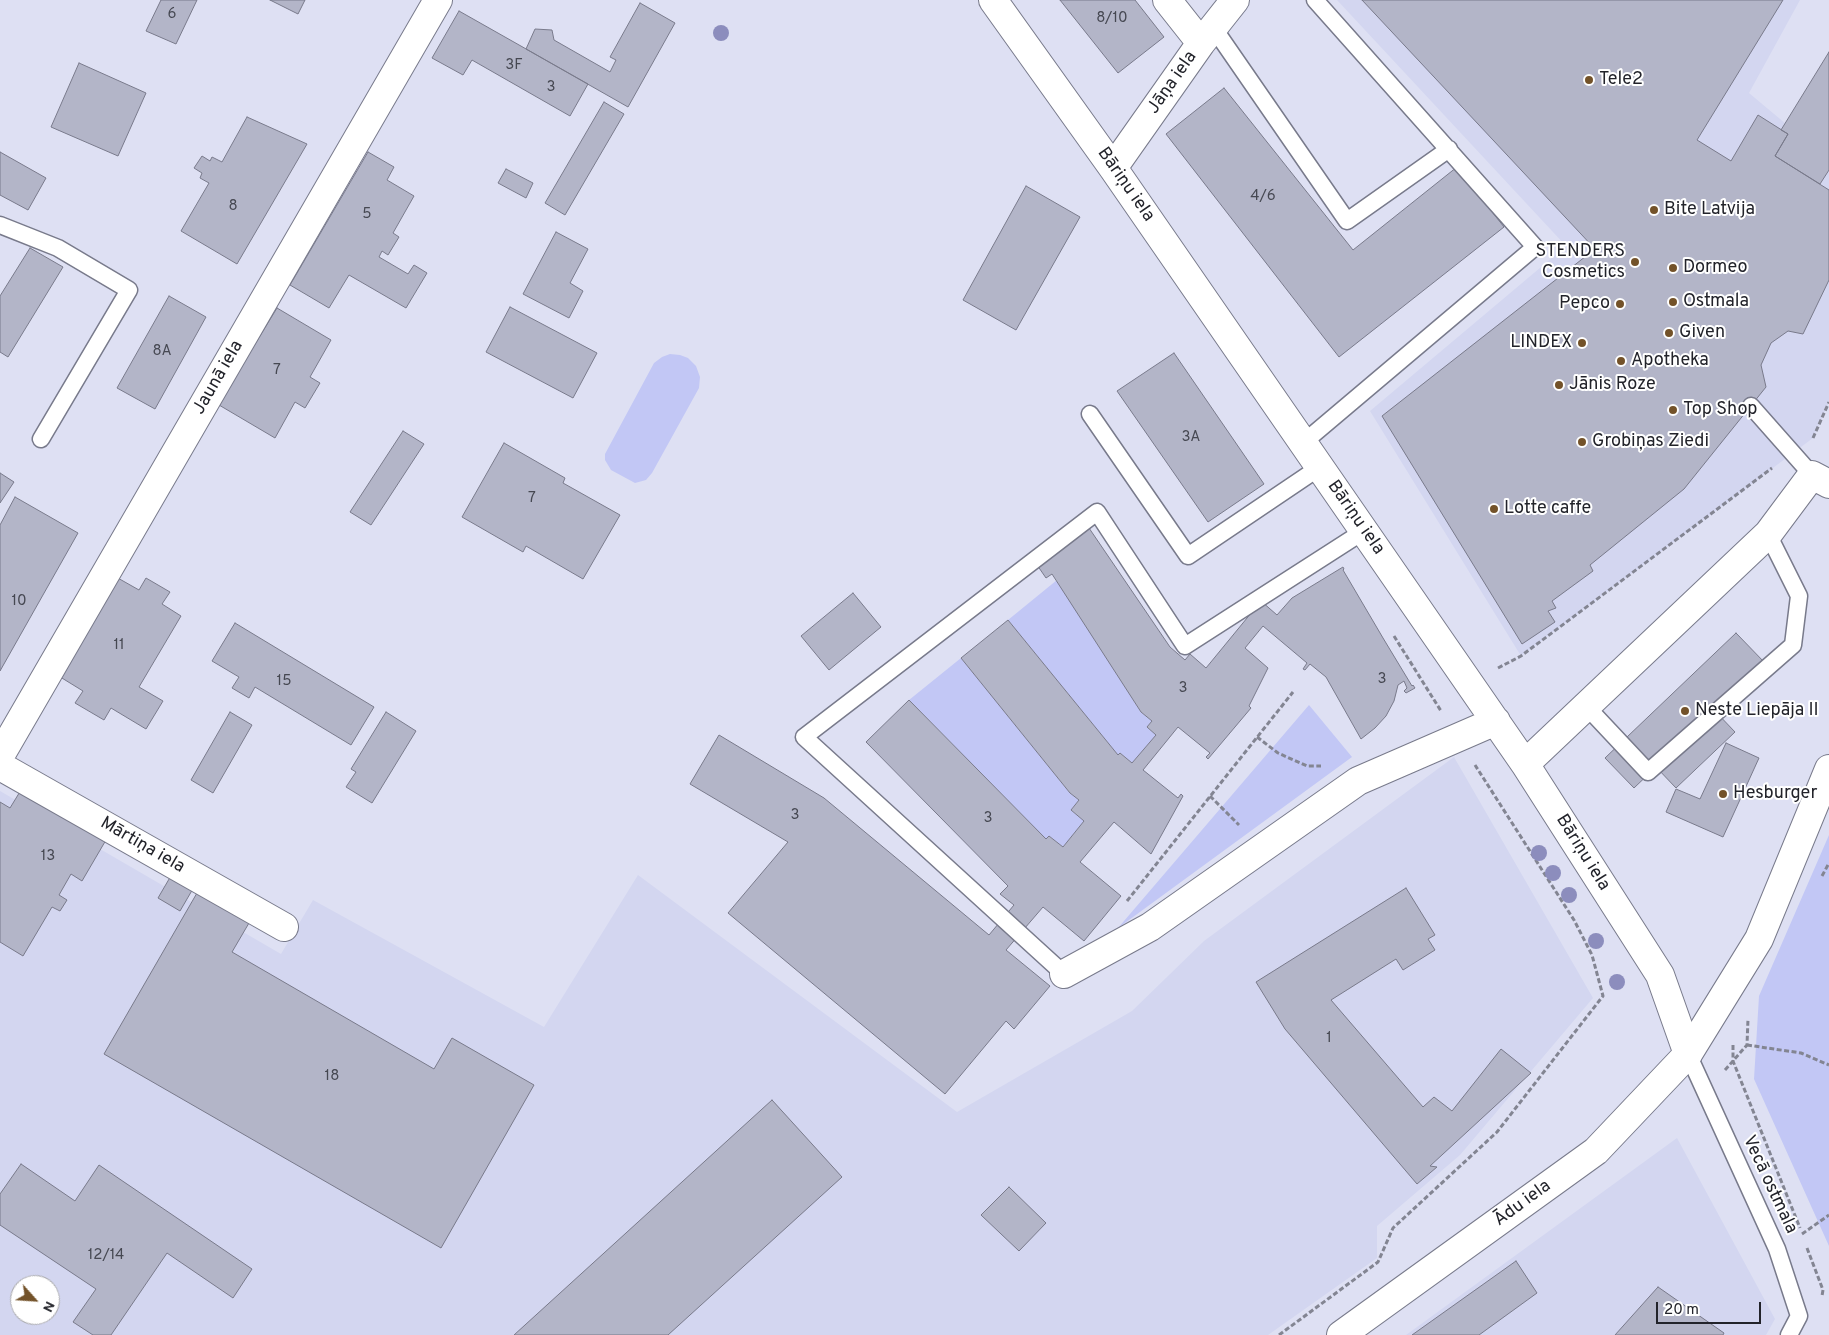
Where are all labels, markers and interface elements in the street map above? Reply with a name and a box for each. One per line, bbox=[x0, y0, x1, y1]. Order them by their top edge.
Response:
house number: 6 bbox=[168, 6, 176, 24]
house number: 8/10 bbox=[1096, 10, 1128, 28]
street label: Jāņa iela bbox=[1144, 47, 1202, 119]
house number: 3F bbox=[505, 57, 523, 75]
place label: Tele2 bbox=[1599, 69, 1643, 91]
marker: Tele2 bbox=[1583, 74, 1595, 86]
house number: 3 bbox=[546, 79, 556, 97]
street label: Bāriņu iela bbox=[1092, 144, 1158, 226]
house number: 4/6 bbox=[1250, 188, 1276, 206]
house number: 8 bbox=[228, 198, 238, 216]
place label: Bite Latvija bbox=[1664, 199, 1755, 221]
marker: Bite Latvija bbox=[1648, 204, 1660, 216]
house number: 5 bbox=[362, 206, 372, 224]
place label: STENDERS Cosmetics bbox=[1536, 241, 1625, 284]
marker: STENDERS Cosmetics bbox=[1629, 256, 1641, 268]
place label: Dormeo bbox=[1683, 257, 1748, 279]
marker: Dormeo bbox=[1667, 262, 1679, 274]
place label: Ostmala bbox=[1683, 291, 1749, 313]
place label: Pepco bbox=[1559, 293, 1610, 315]
marker: Ostmala bbox=[1667, 296, 1679, 308]
marker: Pepco bbox=[1614, 298, 1626, 310]
place label: Given bbox=[1679, 322, 1725, 344]
marker: Given bbox=[1663, 327, 1675, 339]
place label: LINDEX bbox=[1510, 332, 1572, 354]
street label: Jaunā iela bbox=[189, 337, 249, 419]
marker: LINDEX bbox=[1576, 337, 1588, 349]
house number: 8A bbox=[152, 343, 172, 361]
place label: Apotheka bbox=[1631, 350, 1709, 372]
marker: Apotheka bbox=[1615, 355, 1627, 367]
house number: 7 bbox=[273, 362, 281, 380]
place label: Jānis Roze bbox=[1569, 374, 1656, 396]
marker: Jānis Roze bbox=[1553, 379, 1565, 391]
place label: Top Shop bbox=[1683, 399, 1758, 421]
marker: Top Shop bbox=[1667, 404, 1679, 416]
house number: 3A bbox=[1181, 429, 1201, 447]
place label: Grobiņas Ziedi bbox=[1592, 431, 1709, 453]
marker: Grobiņas Ziedi bbox=[1576, 436, 1588, 448]
street label: Bāriņu iela bbox=[1322, 477, 1388, 559]
house number: 7 bbox=[528, 490, 536, 508]
place label: Lotte caffe bbox=[1504, 498, 1591, 520]
marker: Lotte caffe bbox=[1488, 503, 1500, 515]
house number: 10 bbox=[11, 593, 27, 611]
house number: 11 bbox=[113, 637, 125, 655]
house number: 3 bbox=[1377, 671, 1387, 689]
house number: 15 bbox=[277, 673, 291, 691]
house number: 3 bbox=[1178, 680, 1188, 698]
place label: Neste Liepāja II bbox=[1695, 700, 1819, 722]
marker: Neste Liepāja II bbox=[1679, 705, 1691, 717]
place label: Hesburger bbox=[1733, 783, 1817, 805]
marker: Hesburger bbox=[1717, 788, 1729, 800]
house number: 3 bbox=[790, 807, 800, 825]
house number: 3 bbox=[983, 810, 993, 828]
street label: Bāriņu iela bbox=[1550, 811, 1614, 895]
street label: Mārtiņa iela bbox=[96, 813, 188, 879]
house number: 13 bbox=[41, 848, 55, 866]
house number: 1 bbox=[1326, 1030, 1332, 1048]
house number: 18 bbox=[325, 1068, 339, 1086]
street label: Vecā ostmala bbox=[1737, 1133, 1801, 1237]
street label: Ādu iela bbox=[1490, 1176, 1556, 1232]
house number: 12/14 bbox=[88, 1247, 124, 1265]
north arrow bbox=[10, 1275, 60, 1325]
scale bar bbox=[1659, 1292, 1764, 1324]
text: N bbox=[38, 1298, 58, 1315]
text: 20 m bbox=[1664, 1301, 1699, 1320]

